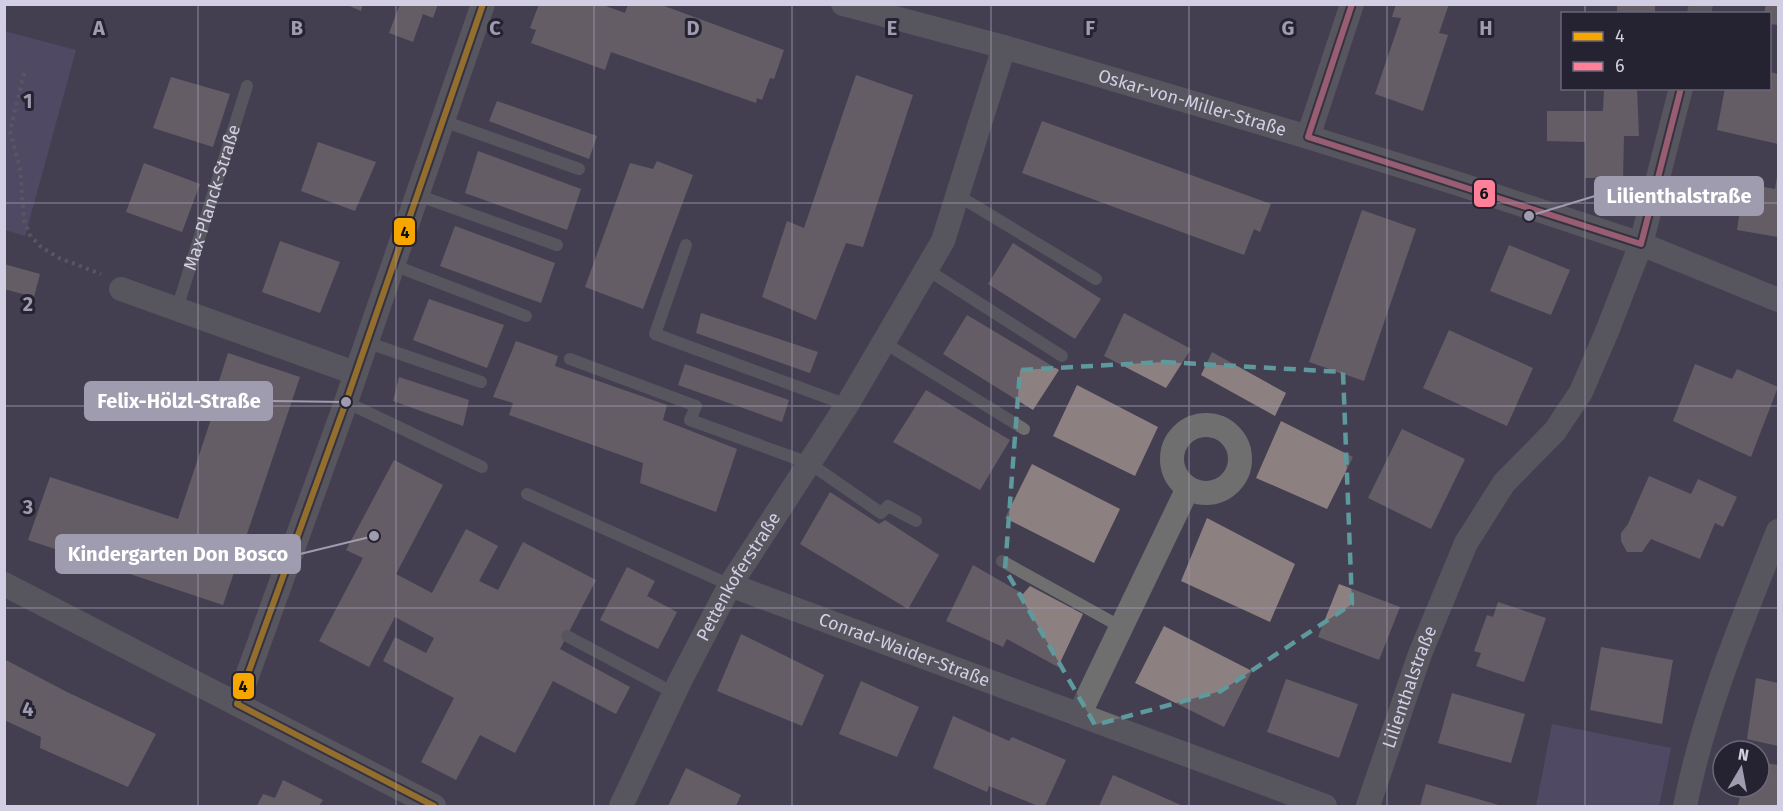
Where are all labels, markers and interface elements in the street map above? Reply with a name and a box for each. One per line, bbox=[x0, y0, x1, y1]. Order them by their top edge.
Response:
legend bbox=[1561, 12, 1771, 90]
text: A bbox=[92, 16, 106, 40]
text: B bbox=[291, 16, 303, 40]
text: C bbox=[489, 16, 501, 40]
text: D bbox=[686, 16, 700, 40]
text: E bbox=[887, 16, 897, 40]
text: F bbox=[1085, 16, 1095, 40]
text: G bbox=[1282, 16, 1294, 40]
text: H bbox=[1479, 16, 1493, 40]
text: 4 bbox=[1615, 25, 1625, 47]
text: 6 bbox=[1615, 55, 1625, 77]
street label: Oskar-von-Miller-Straße bbox=[1095, 64, 1289, 141]
text: 1 bbox=[23, 89, 33, 113]
street label: Max-Planck-Straße bbox=[179, 122, 245, 273]
callout: Lilienthalstraße bbox=[1595, 177, 1763, 215]
line badge: 6 bbox=[1473, 179, 1496, 208]
text: 6 bbox=[1479, 184, 1489, 203]
text: Lilienthalstraße bbox=[1607, 184, 1751, 208]
line badge: 4 bbox=[393, 217, 416, 246]
text: 4 bbox=[400, 223, 410, 242]
text: 2 bbox=[23, 292, 33, 316]
callout: Felix-Hölzl-Straße bbox=[85, 382, 272, 420]
text: Felix-Hölzl-Straße bbox=[97, 389, 261, 413]
text: 3 bbox=[22, 495, 33, 519]
street label: Pettenkoferstraße bbox=[692, 508, 785, 645]
callout: Kindergarten Don Bosco bbox=[56, 535, 300, 573]
text: Kindergarten Don Bosco bbox=[68, 542, 289, 566]
street label: Conrad-Waider-Straße bbox=[816, 608, 993, 692]
street label: Lilienthalstraße bbox=[1378, 623, 1441, 751]
line badge: 4 bbox=[232, 672, 255, 700]
text: 4 bbox=[238, 677, 248, 696]
text: 4 bbox=[22, 697, 34, 721]
north arrow bbox=[1711, 739, 1771, 799]
text: N bbox=[1737, 744, 1750, 765]

